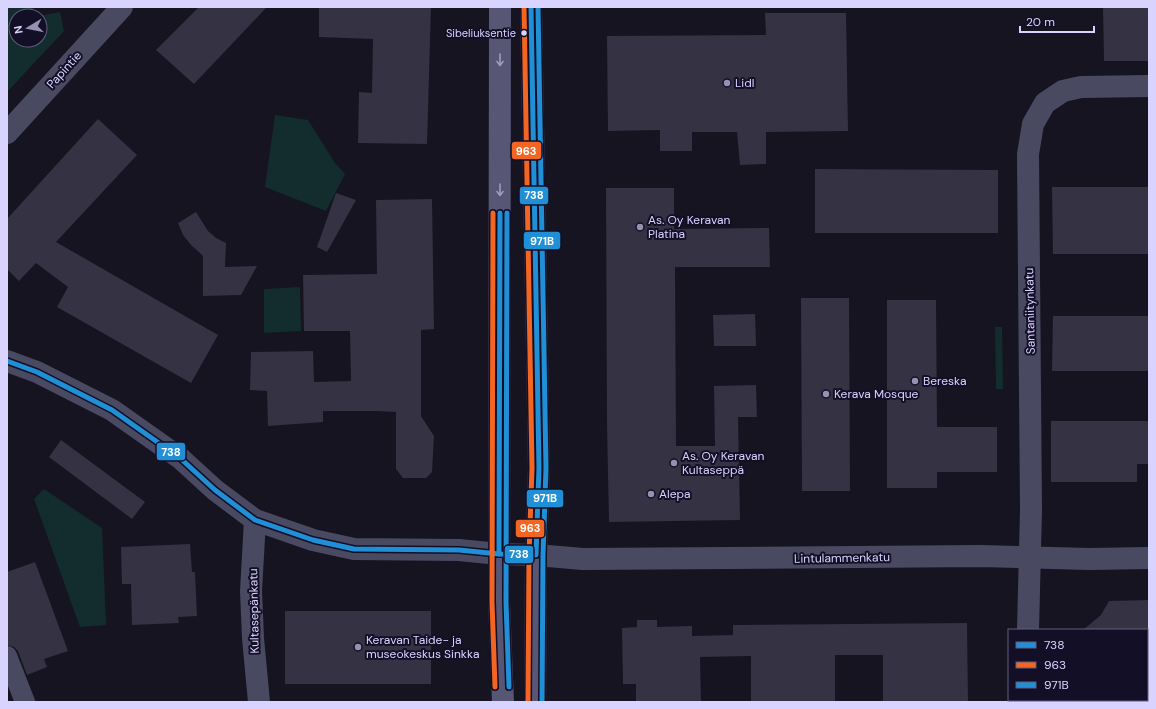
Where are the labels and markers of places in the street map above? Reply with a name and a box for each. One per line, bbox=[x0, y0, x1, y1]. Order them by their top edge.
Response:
place label: Sibeliuksentie bbox=[446, 26, 516, 40]
marker: Sibeliuksentie bbox=[519, 28, 529, 38]
place label: Lidl bbox=[735, 75, 754, 91]
marker: Lidl bbox=[722, 78, 732, 88]
place label: As. Oy Keravan Platina bbox=[648, 212, 730, 242]
marker: As. Oy Keravan Platina bbox=[635, 222, 645, 232]
place label: Bereska bbox=[923, 373, 967, 389]
marker: Bereska bbox=[910, 376, 920, 386]
place label: Kerava Mosque bbox=[834, 386, 919, 402]
marker: Kerava Mosque bbox=[821, 389, 831, 399]
place label: As. Oy Keravan Kultaseppä bbox=[682, 448, 764, 478]
marker: As. Oy Keravan Kultaseppä bbox=[669, 458, 679, 468]
place label: Alepa bbox=[659, 486, 691, 502]
marker: Alepa bbox=[646, 489, 656, 499]
place label: Keravan Taide- ja museokeskus Sinkka bbox=[366, 632, 479, 662]
marker: Keravan Taide- ja museokeskus Sinkka bbox=[353, 642, 363, 652]

